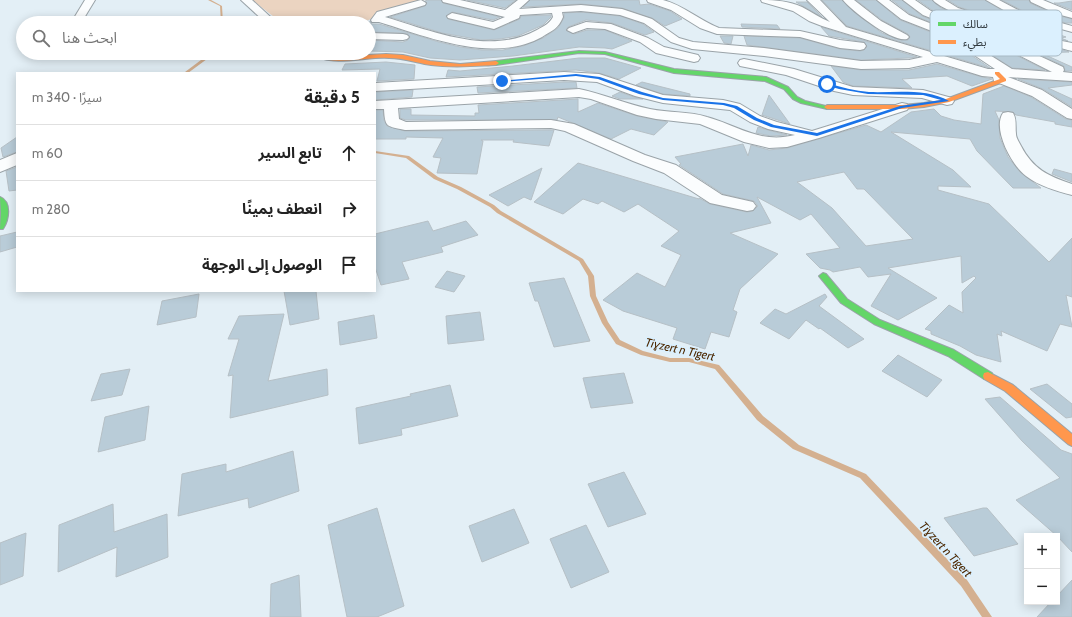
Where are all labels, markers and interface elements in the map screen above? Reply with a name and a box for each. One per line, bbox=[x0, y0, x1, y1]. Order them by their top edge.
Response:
legend bbox=[930, 10, 1062, 56]
search box bbox=[16, 16, 376, 60]
text: سالك bbox=[963, 17, 988, 31]
icon: search bbox=[30, 27, 52, 49]
text: ابحث هنا bbox=[62, 29, 117, 47]
text: بطيء bbox=[963, 35, 986, 52]
route end bbox=[493, 72, 511, 90]
route start bbox=[818, 75, 836, 93]
text: 5 دقيقة bbox=[304, 87, 360, 107]
text: سيرًا · 340 m bbox=[32, 89, 102, 105]
icon: ahead bbox=[338, 142, 360, 164]
text: تابع السير bbox=[258, 144, 322, 162]
text: 60 m bbox=[32, 145, 63, 161]
icon: right bbox=[338, 198, 360, 220]
text: انعطف يمينًا bbox=[242, 200, 322, 218]
text: 280 m bbox=[32, 201, 70, 217]
icon: arrive bbox=[338, 254, 360, 276]
text: الوصول إلى الوجهة bbox=[202, 256, 322, 274]
water label: Tiɣzert n Tigert bbox=[644, 334, 717, 364]
water label: Tiɣzert n Tigert bbox=[916, 518, 976, 580]
map controls bbox=[1024, 533, 1060, 605]
button: + bbox=[1024, 533, 1060, 569]
button: − bbox=[1024, 569, 1060, 605]

